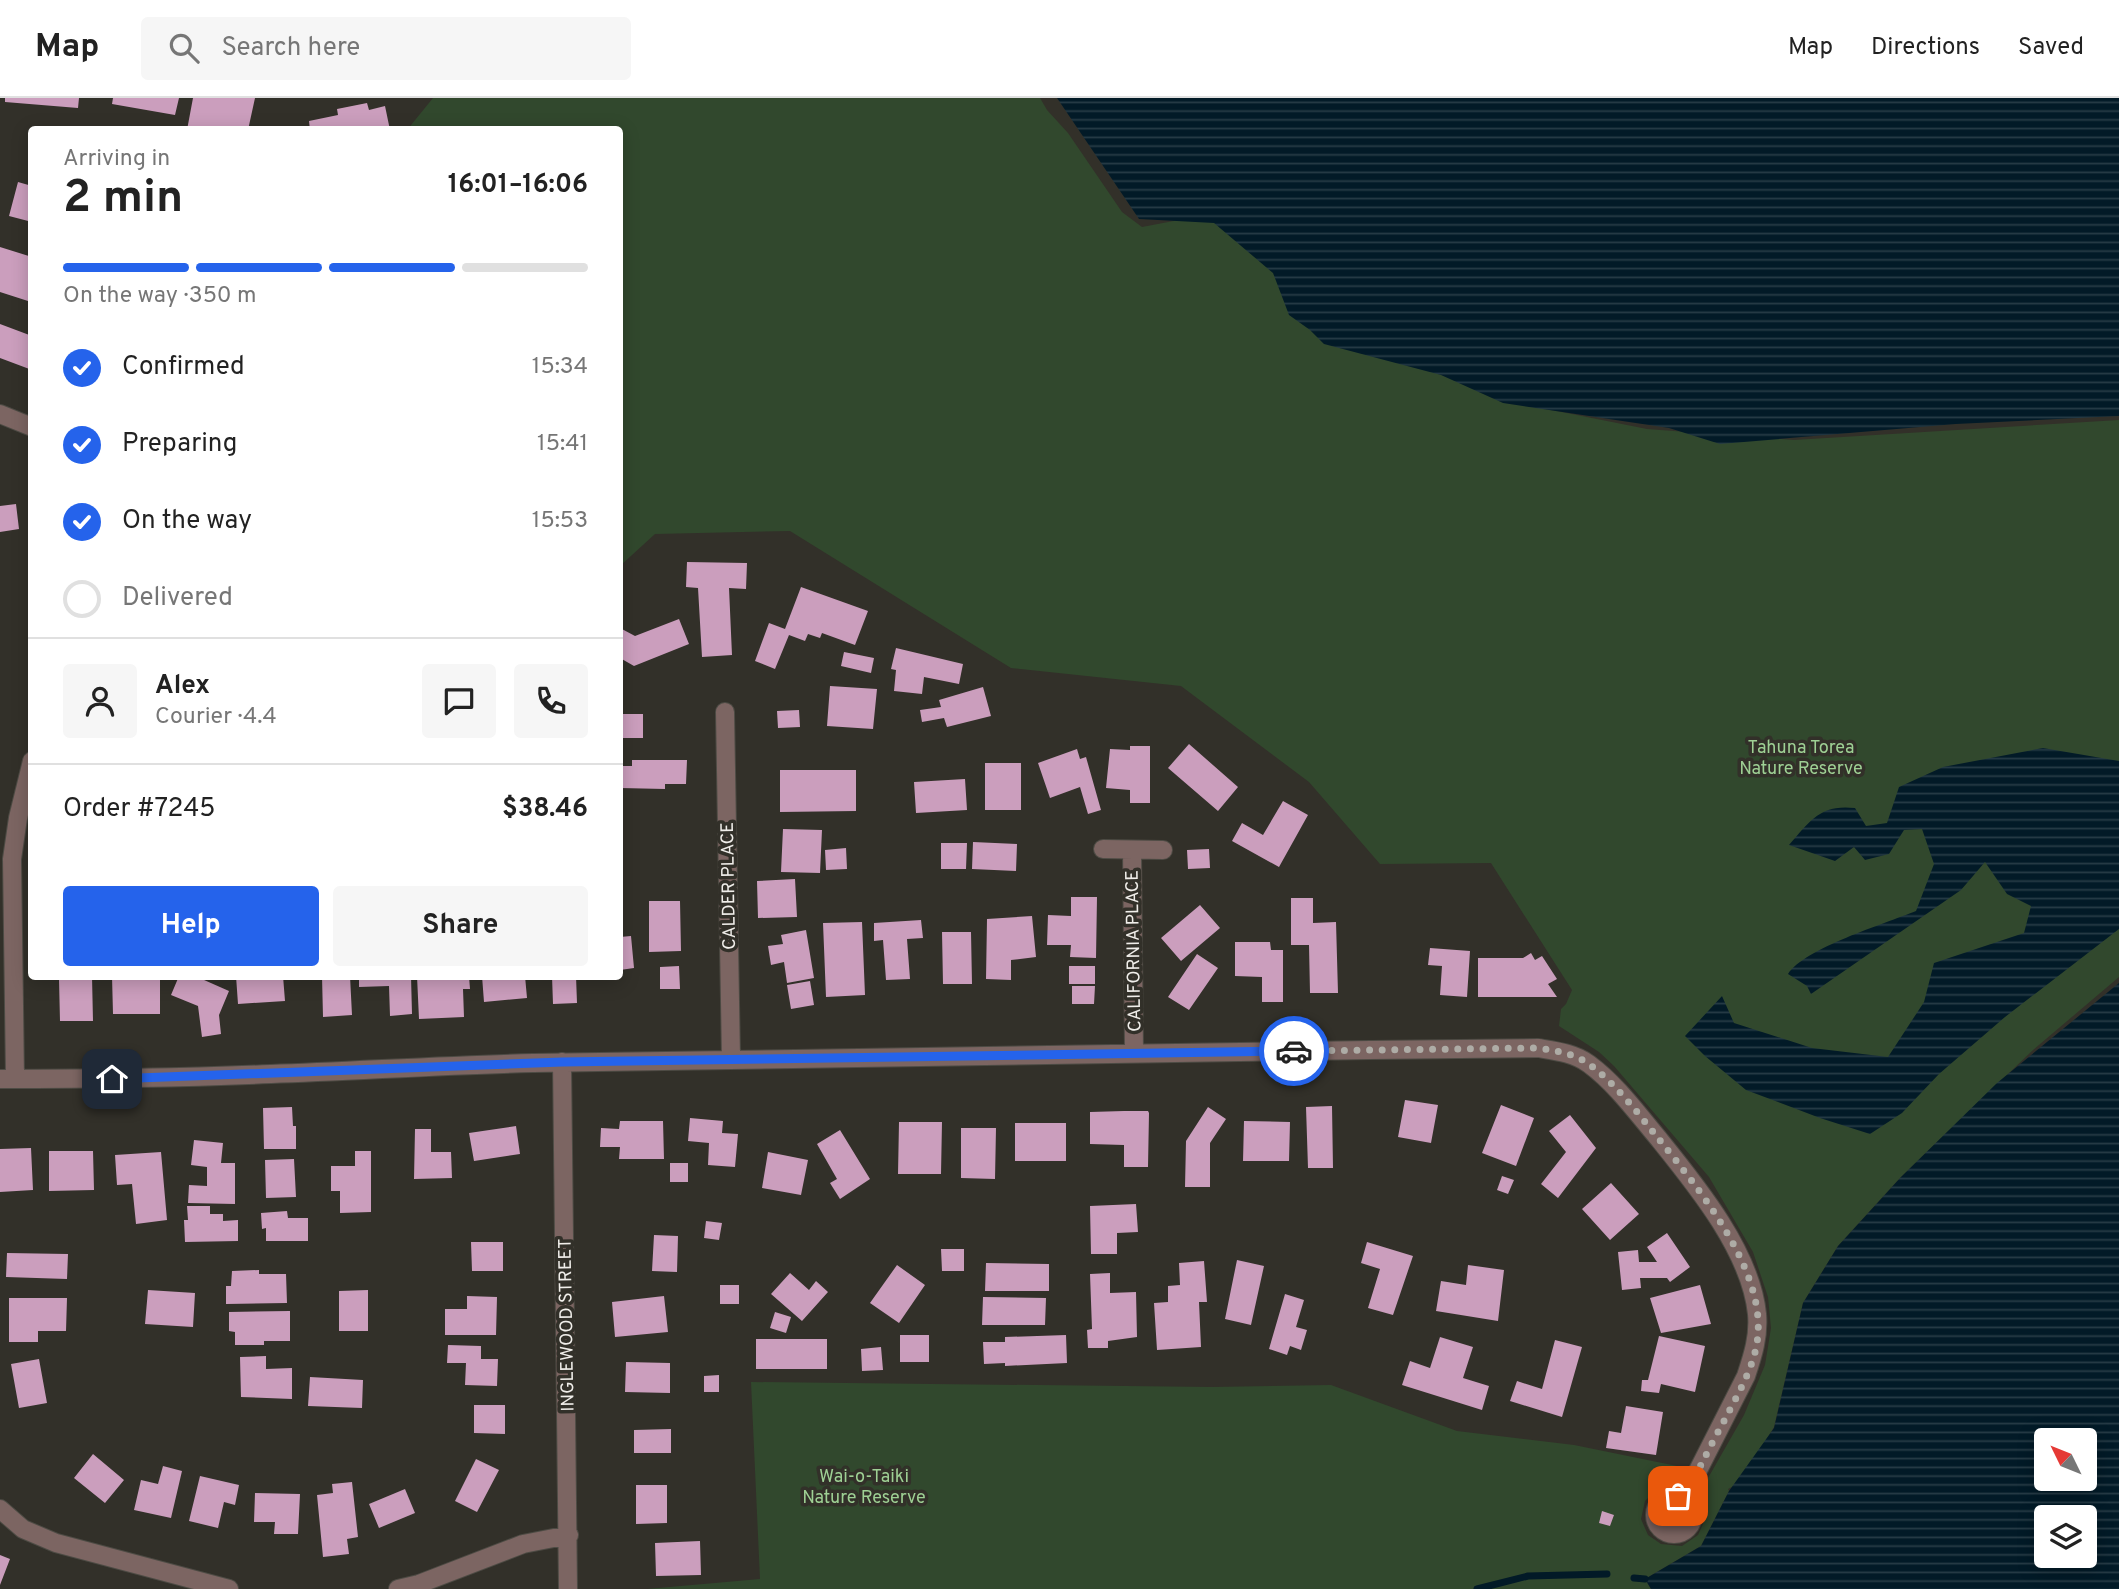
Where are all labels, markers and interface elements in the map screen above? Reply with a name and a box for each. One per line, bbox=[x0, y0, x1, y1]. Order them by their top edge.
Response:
search box bbox=[141, 17, 631, 80]
text: Map bbox=[35, 27, 99, 69]
icon: search bbox=[165, 29, 203, 67]
text: Search here bbox=[221, 32, 360, 65]
text: Map bbox=[1788, 33, 1833, 63]
text: Directions bbox=[1871, 33, 1980, 63]
text: Saved bbox=[2018, 33, 2084, 63]
text: Arriving in bbox=[63, 145, 170, 174]
text: 16:01–16:06 bbox=[448, 169, 588, 202]
text: 2 min bbox=[63, 170, 183, 229]
text: On the way · 350 m bbox=[63, 282, 257, 311]
icon: check bbox=[63, 349, 101, 387]
text: Confirmed bbox=[122, 351, 245, 384]
text: 15:34 bbox=[532, 353, 588, 382]
icon: check bbox=[63, 426, 101, 464]
text: Preparing bbox=[122, 428, 237, 461]
text: 15:41 bbox=[537, 430, 588, 459]
icon: check bbox=[63, 503, 101, 541]
text: On the way bbox=[122, 505, 252, 538]
text: 15:53 bbox=[532, 507, 588, 536]
text: Delivered bbox=[122, 582, 233, 615]
button: person bbox=[63, 664, 137, 738]
button: chat bbox=[422, 664, 496, 738]
button: phone bbox=[514, 664, 588, 738]
text: Alex bbox=[155, 670, 210, 703]
text: Courier · 4.4 bbox=[155, 703, 277, 732]
park label: Tahuna Torea Nature Reserve bbox=[1739, 737, 1863, 781]
text: Order #7245 bbox=[63, 793, 216, 826]
text: $38.46 bbox=[502, 793, 588, 826]
street label: CALDER PLACE bbox=[717, 822, 742, 950]
street label: CALIFORNIA PLACE bbox=[1122, 870, 1147, 1032]
button: Help bbox=[63, 886, 319, 966]
button: Share bbox=[333, 886, 588, 966]
courier bbox=[1259, 1016, 1329, 1086]
icon: car bbox=[1275, 1032, 1313, 1070]
pin bbox=[82, 1049, 142, 1109]
icon: home bbox=[93, 1060, 131, 1098]
street label: INGLEWOOD STREET bbox=[554, 1238, 581, 1412]
north arrow bbox=[2034, 1428, 2096, 1491]
map controls bbox=[2034, 1428, 2097, 1568]
park label: Wai-o-Taiki Nature Reserve bbox=[802, 1466, 926, 1510]
pin bbox=[1648, 1466, 1708, 1526]
icon: bag bbox=[1659, 1477, 1697, 1515]
button: layers bbox=[2034, 1505, 2097, 1568]

